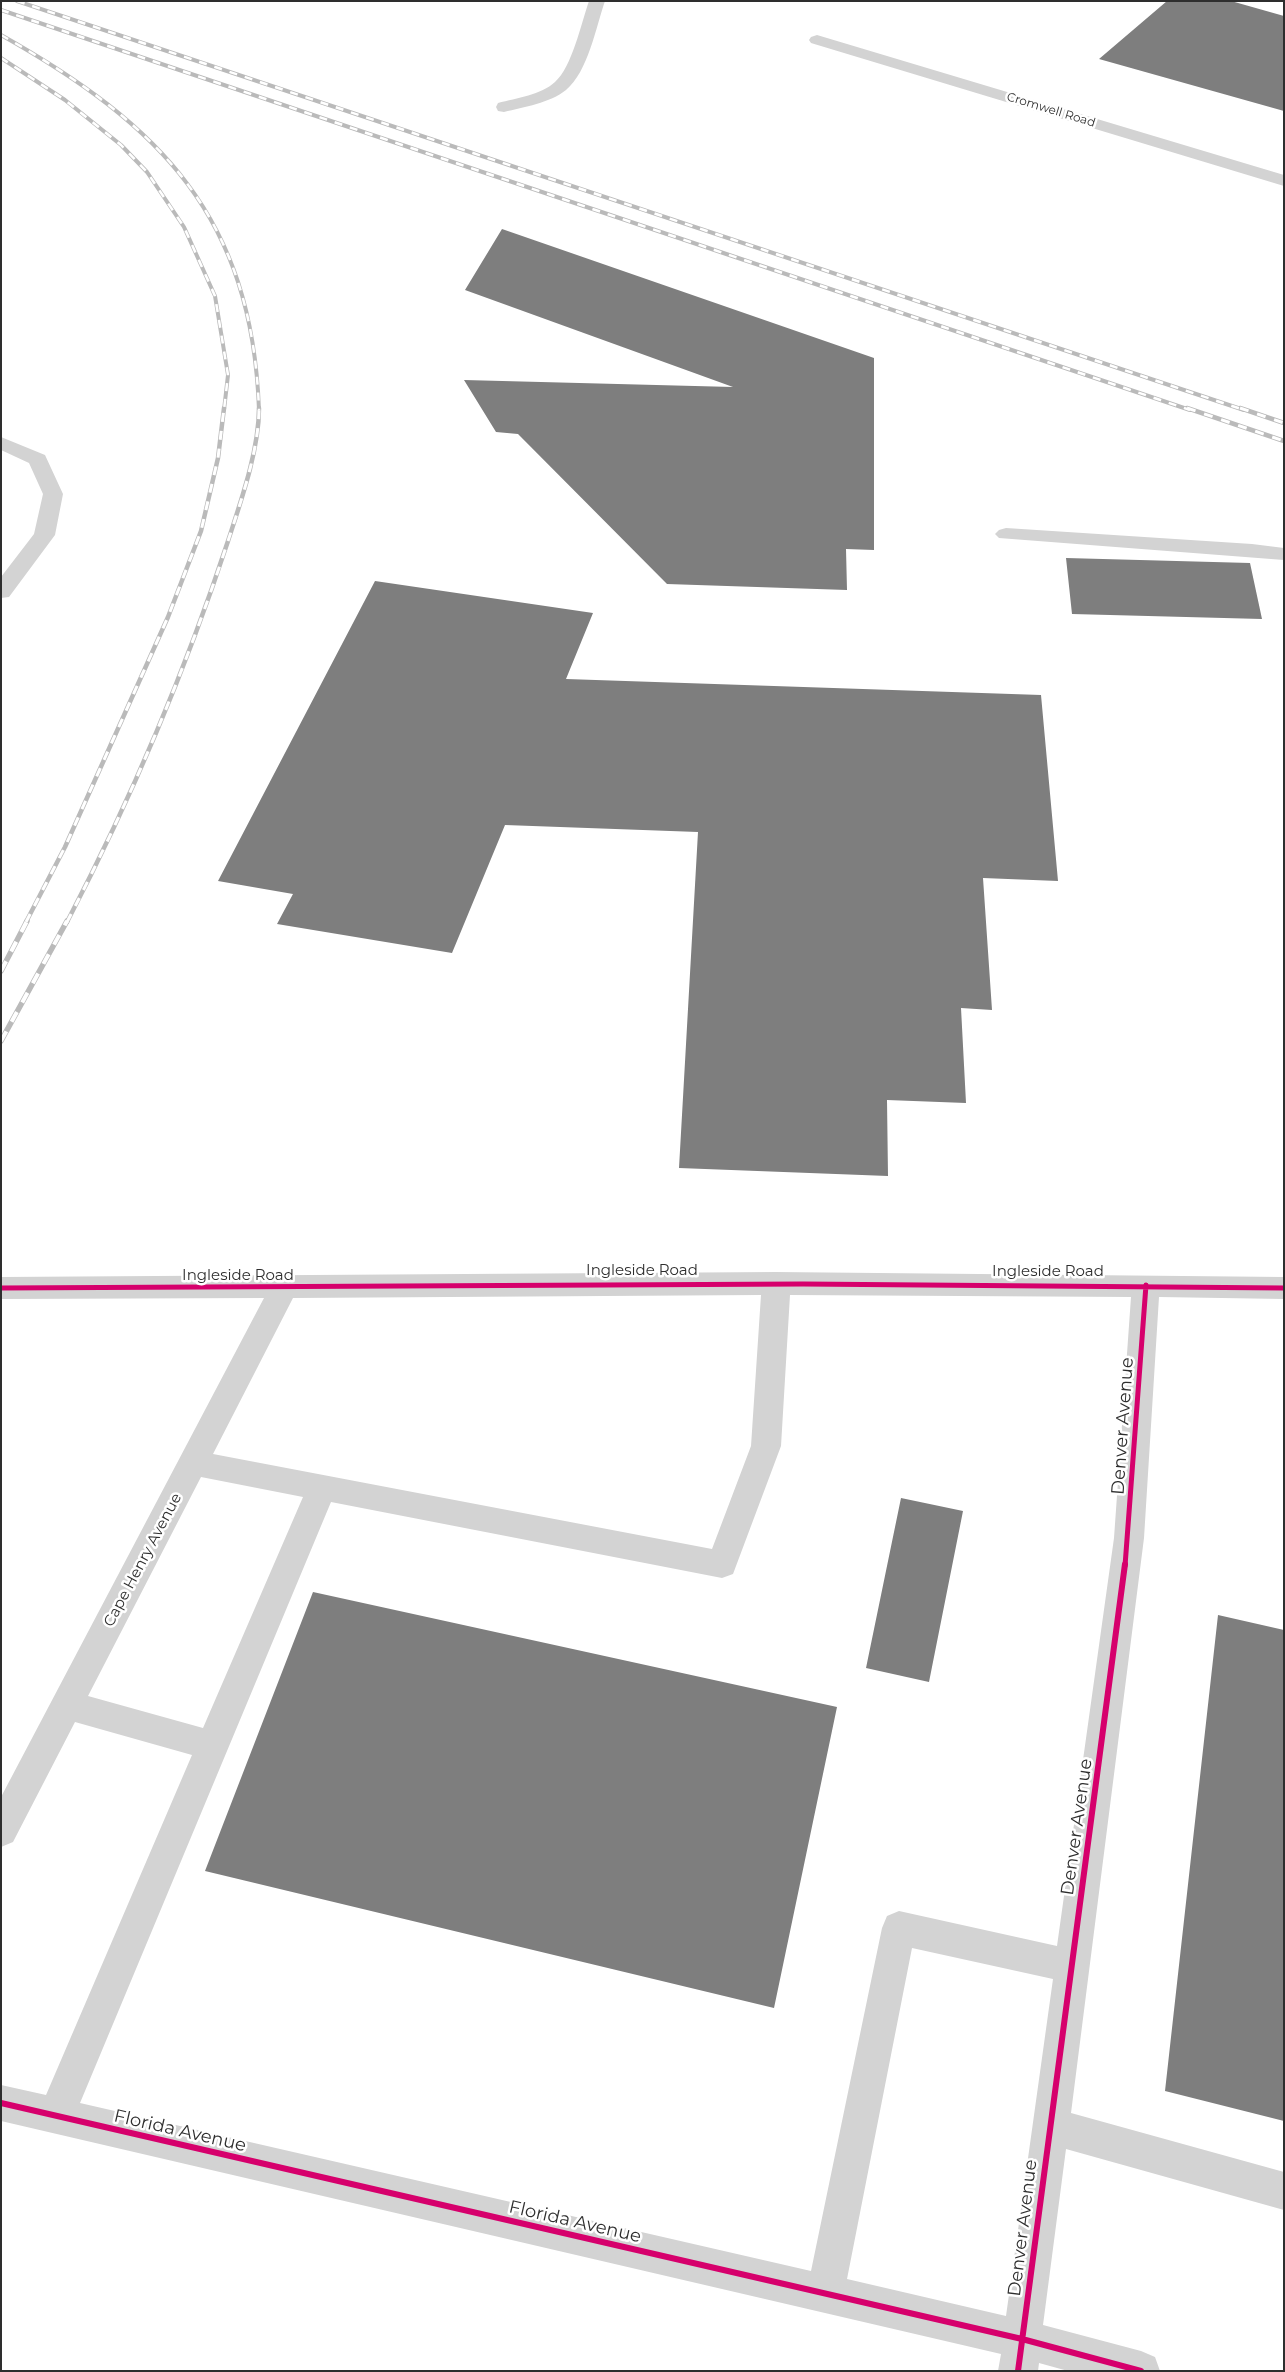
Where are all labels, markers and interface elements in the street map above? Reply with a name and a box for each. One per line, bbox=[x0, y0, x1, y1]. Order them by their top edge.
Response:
street label: Cromwell Road bbox=[1005, 90, 1097, 130]
street label: Ingleside Road bbox=[586, 1262, 698, 1280]
street label: Ingleside Road bbox=[992, 1263, 1104, 1281]
street label: Ingleside Road bbox=[182, 1267, 294, 1285]
street label: Denver Avenue bbox=[1107, 1356, 1139, 1496]
street label: Cape Henry Avenue bbox=[100, 1490, 186, 1630]
street label: Denver Avenue bbox=[1057, 1757, 1097, 1897]
street label: Florida Avenue bbox=[112, 2105, 248, 2157]
street label: Denver Avenue bbox=[1004, 2158, 1042, 2298]
street label: Florida Avenue bbox=[507, 2196, 643, 2248]

